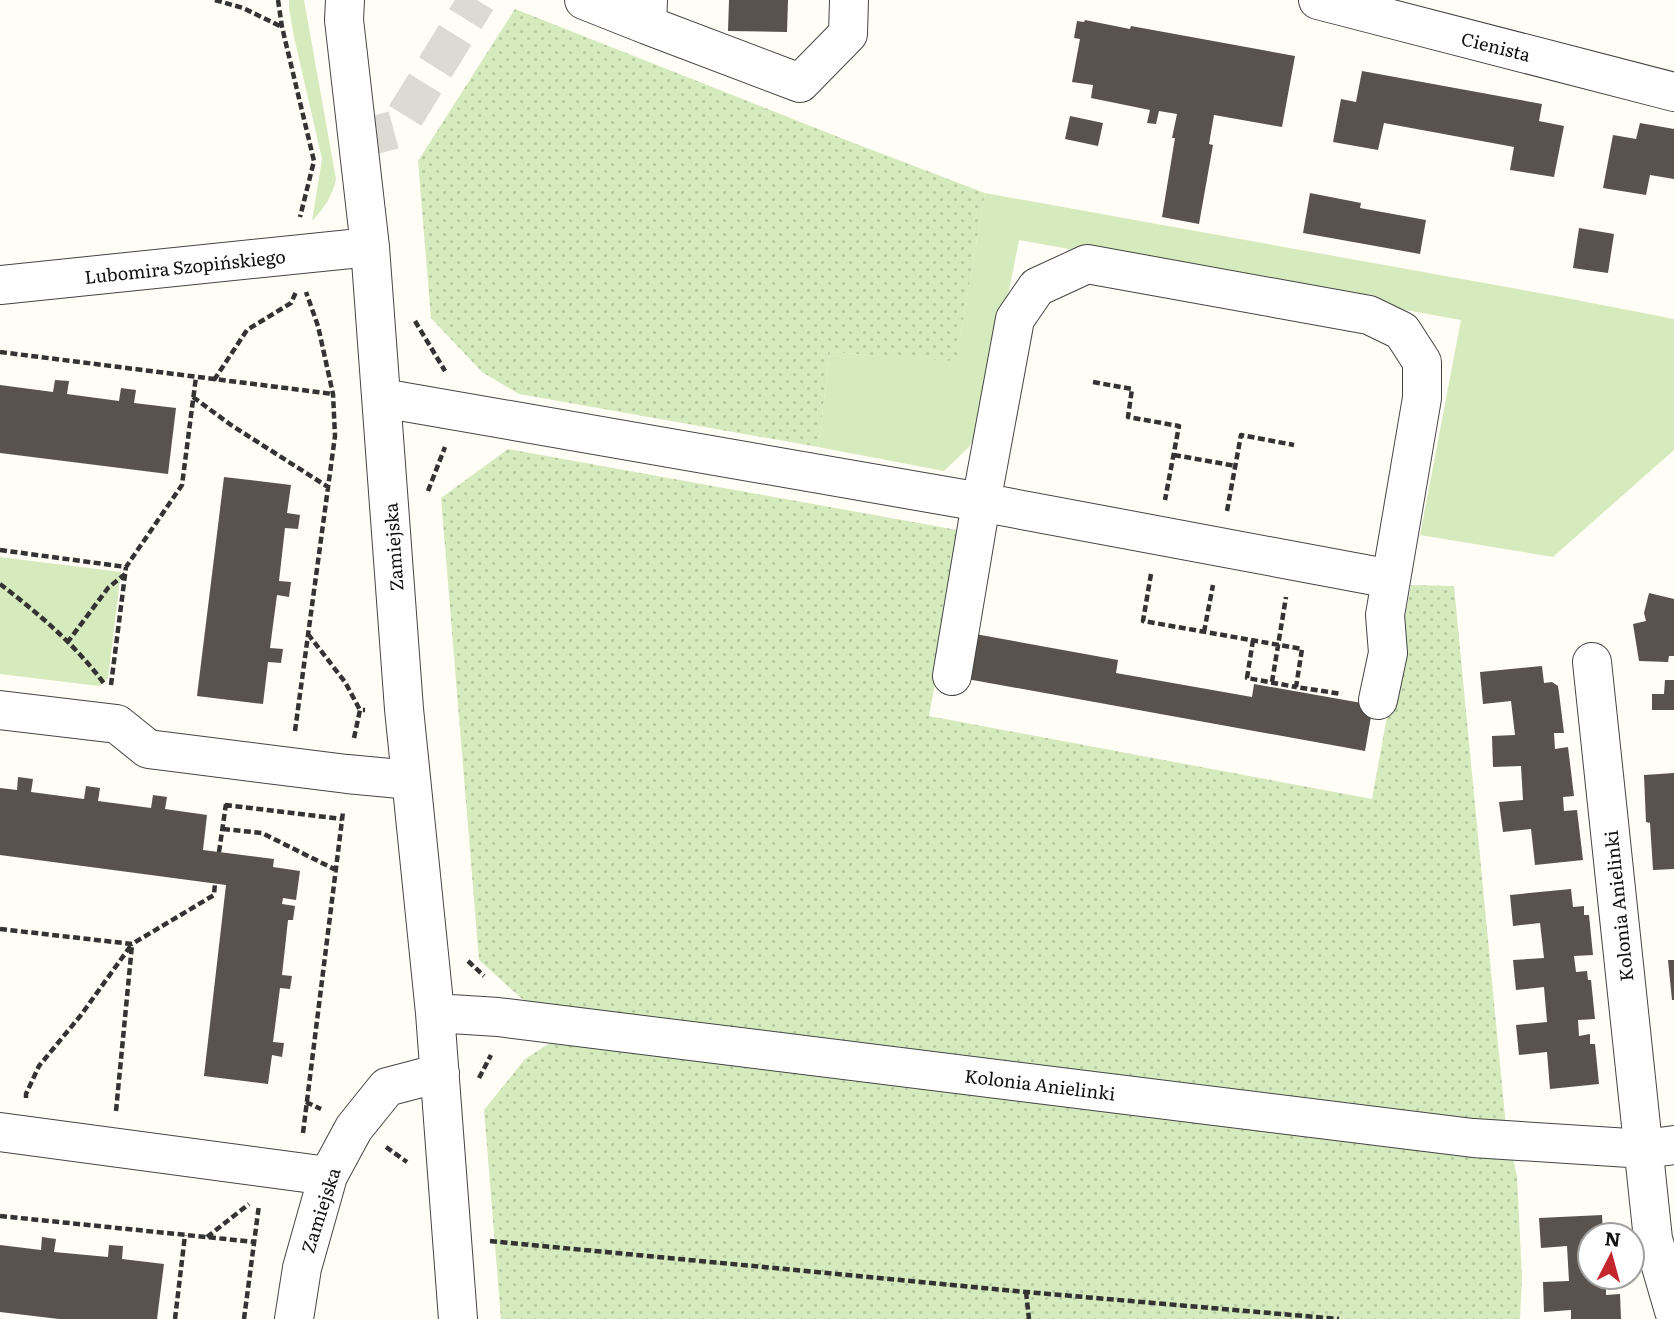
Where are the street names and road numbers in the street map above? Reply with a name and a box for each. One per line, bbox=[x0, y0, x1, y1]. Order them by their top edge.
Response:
street label: Cienista bbox=[1459, 24, 1534, 68]
street label: Lubomira Szopińskiego bbox=[83, 242, 287, 290]
street label: Zamiejska bbox=[376, 502, 410, 592]
street label: Kolonia Anielinki bbox=[1597, 829, 1639, 983]
street label: Kolonia Anielinki bbox=[963, 1061, 1117, 1107]
street label: Zamiejska bbox=[293, 1163, 347, 1256]

